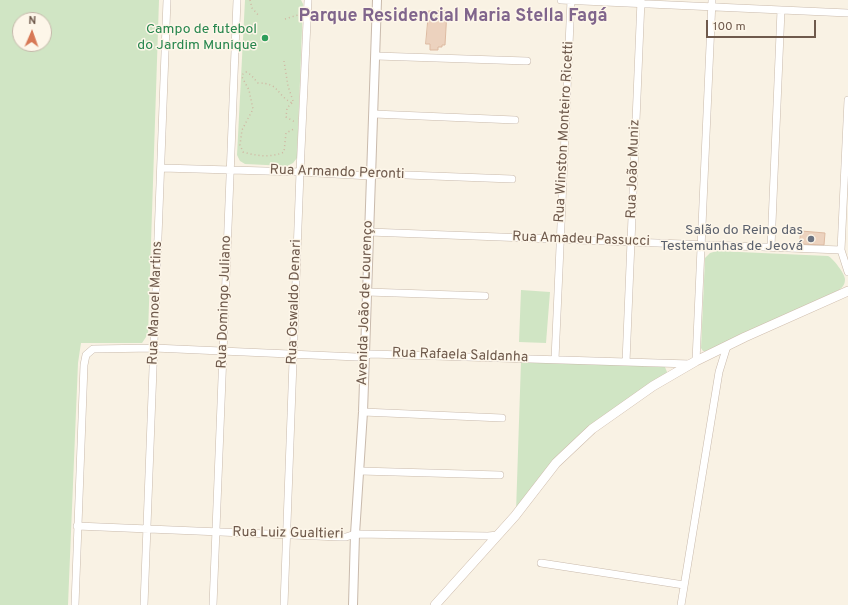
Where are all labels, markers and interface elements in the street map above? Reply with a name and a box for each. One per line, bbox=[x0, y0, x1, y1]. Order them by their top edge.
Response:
district label: Parque Residencial Maria Stella Fagá bbox=[298, 6, 608, 28]
north arrow bbox=[12, 12, 52, 52]
scale bar bbox=[708, 12, 818, 38]
text: N bbox=[28, 14, 37, 28]
text: 100 m bbox=[713, 19, 746, 35]
place label: Campo de futebol do Jardim Munique bbox=[137, 22, 257, 54]
marker: Campo de futebol do Jardim Munique bbox=[260, 33, 270, 43]
street label: Rua Winston Monteiro Ricetti bbox=[552, 41, 578, 223]
street label: Rua João Muniz bbox=[624, 119, 644, 219]
street label: Rua Armando Peronti bbox=[269, 162, 405, 184]
street label: Avenida João de Lourenço bbox=[355, 220, 377, 386]
place label: Salão do Reino das Testemunhas de Jeová bbox=[660, 223, 803, 256]
street label: Rua Amadeu Passucci bbox=[512, 229, 650, 251]
marker: Salão do Reino das Testemunhas de Jeová bbox=[806, 234, 816, 244]
street label: Rua Domingo Juliano bbox=[214, 235, 236, 369]
street label: Rua Oswaldo Denari bbox=[284, 239, 306, 365]
street label: Rua Manoel Martins bbox=[145, 241, 167, 365]
street label: Rua Rafaela Saldanha bbox=[392, 345, 528, 367]
street label: Rua Luiz Gualtieri bbox=[232, 525, 344, 543]

